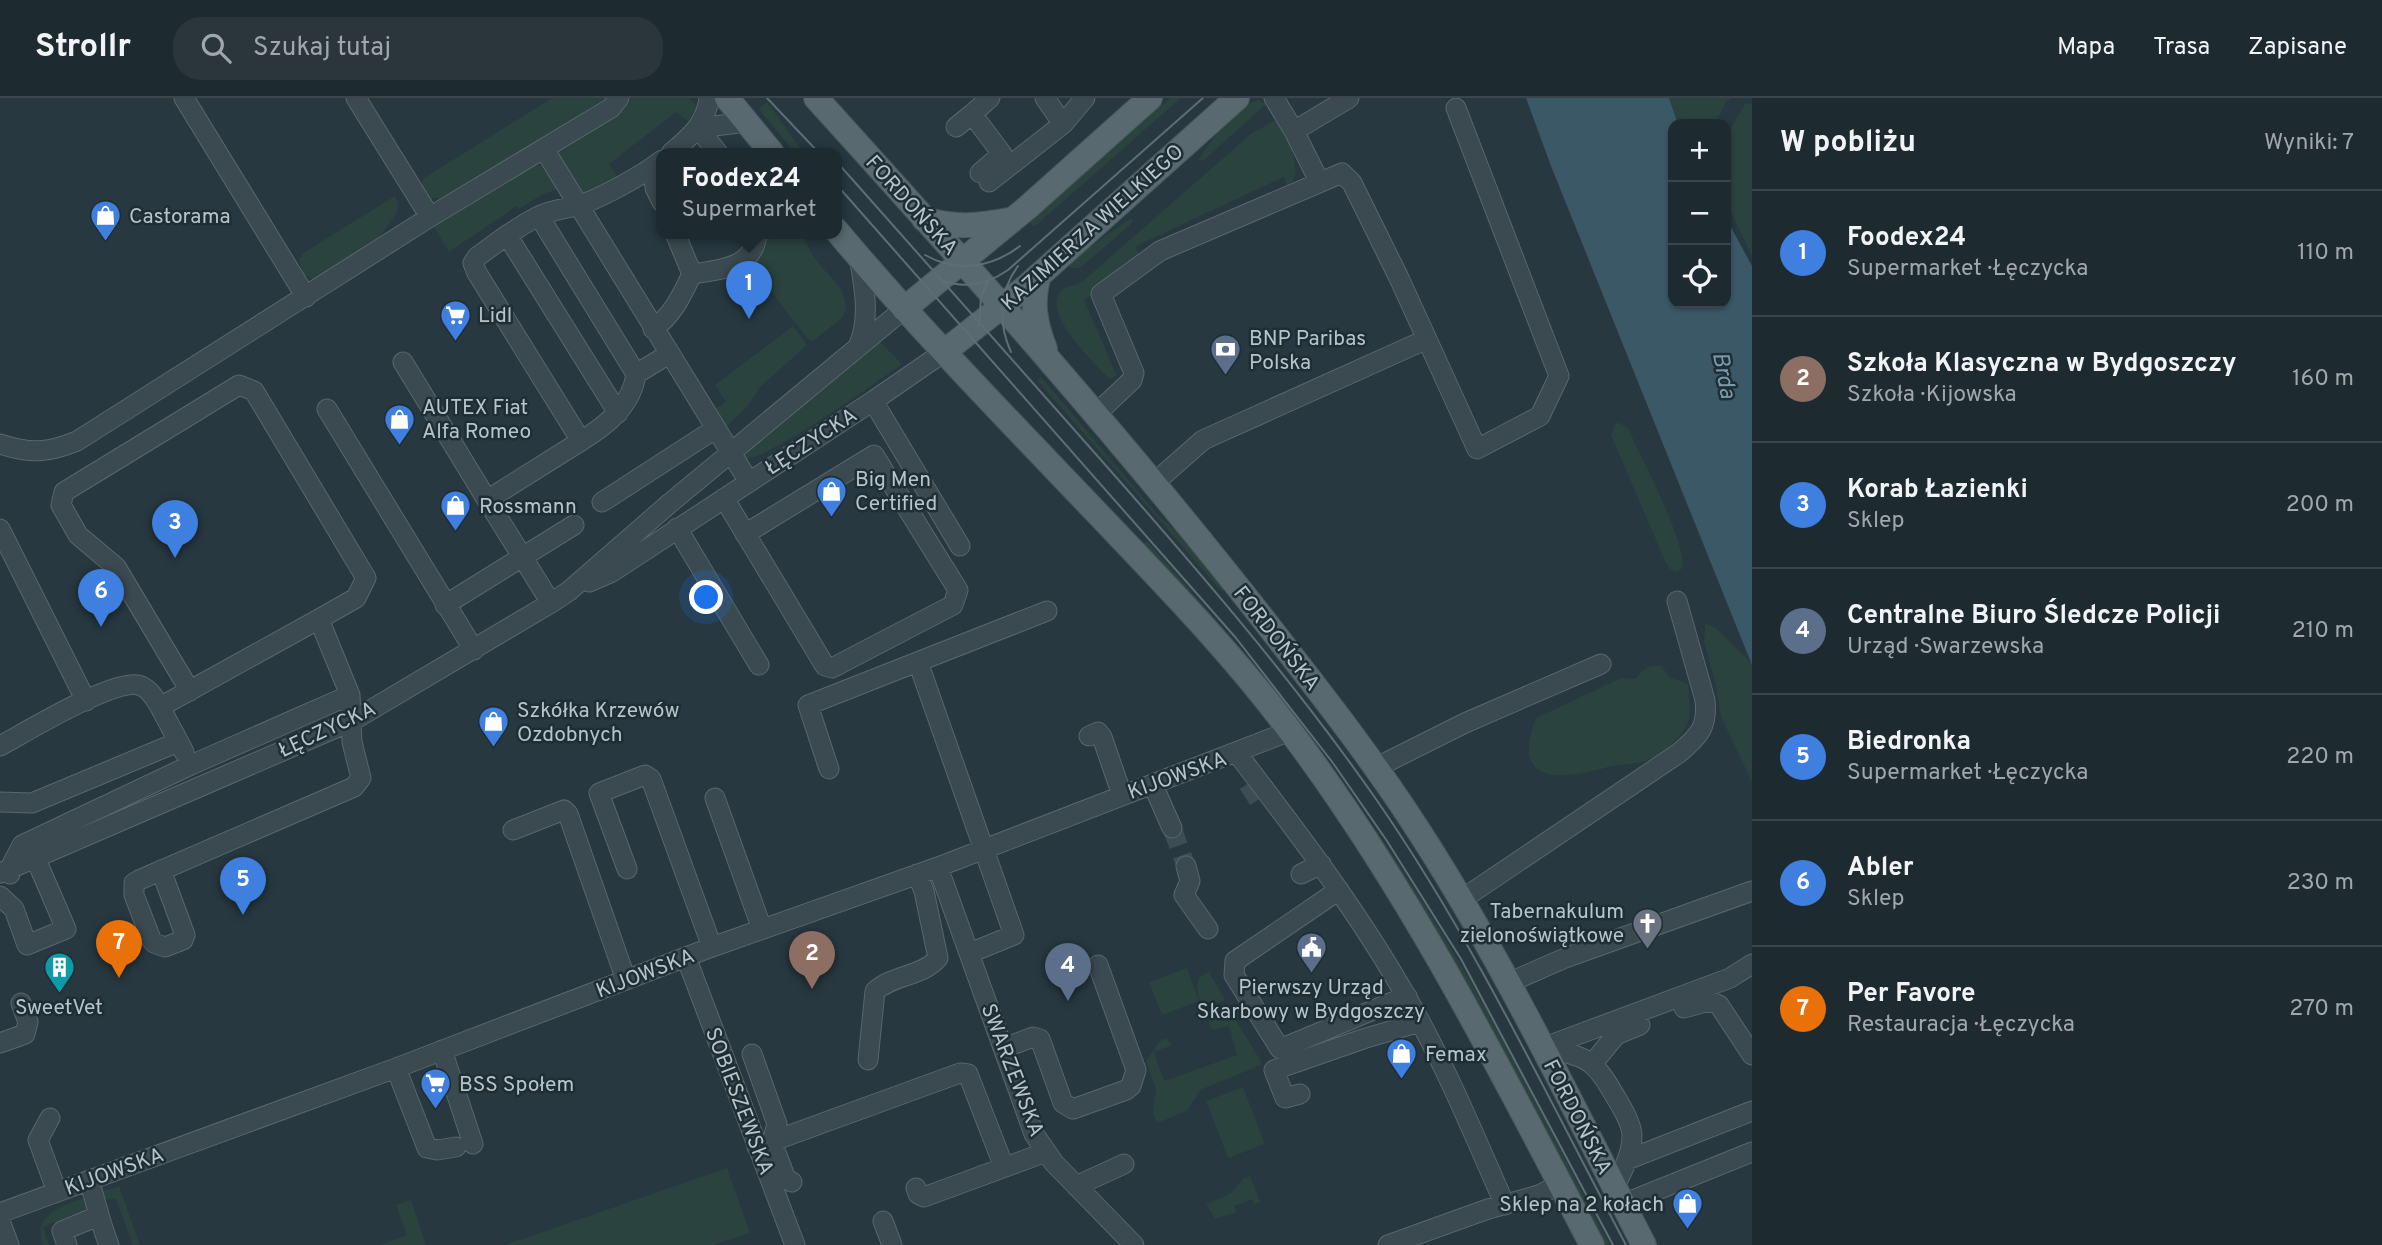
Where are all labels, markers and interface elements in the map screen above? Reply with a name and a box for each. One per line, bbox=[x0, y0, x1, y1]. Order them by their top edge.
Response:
search box bbox=[173, 17, 663, 80]
text: Strollr bbox=[35, 27, 131, 69]
icon: search bbox=[197, 29, 235, 67]
text: Szukaj tutaj bbox=[253, 32, 391, 65]
text: Mapa bbox=[2057, 33, 2115, 63]
text: Trasa bbox=[2153, 33, 2210, 63]
text: Zapisane bbox=[2248, 33, 2347, 63]
map controls bbox=[1668, 119, 1731, 308]
button: + bbox=[1668, 119, 1731, 182]
text: W pobliżu bbox=[1780, 125, 1916, 162]
text: Wyniki: 7 bbox=[2264, 129, 2354, 158]
street label: KAZIMIERZA WIELKIEGO bbox=[996, 139, 1190, 317]
popup bbox=[656, 148, 842, 239]
street label: FORDOŃSKA bbox=[859, 149, 964, 262]
text: Foodex24 bbox=[682, 163, 801, 196]
button: − bbox=[1668, 182, 1731, 245]
text: Supermarket bbox=[682, 196, 816, 225]
shop icon: Castorama bbox=[89, 199, 123, 243]
place label: Castorama bbox=[129, 204, 231, 231]
text: Foodex24 bbox=[1847, 222, 1966, 255]
text: 1 bbox=[1798, 239, 1808, 268]
text: 110 m bbox=[2297, 239, 2354, 268]
button: locate bbox=[1668, 245, 1731, 308]
text: Supermarket · Łęczycka bbox=[1847, 255, 2088, 284]
pin: 1 bbox=[726, 261, 772, 319]
supermarket icon: Lidl bbox=[438, 298, 472, 342]
place label: Lidl bbox=[478, 303, 512, 330]
place label: BNP Paribas Polska bbox=[1249, 326, 1366, 377]
bank icon: BNP Paribas Polska bbox=[1209, 333, 1243, 377]
text: Szkoła Klasyczna w Bydgoszczy bbox=[1847, 348, 2237, 381]
water label: Brda bbox=[1704, 350, 1741, 401]
text: 2 bbox=[1796, 365, 1810, 394]
text: 160 m bbox=[2292, 365, 2354, 394]
text: Szkoła · Kijowska bbox=[1847, 381, 2017, 410]
place label: AUTEX Fiat Alfa Romeo bbox=[422, 395, 531, 446]
shop icon: AUTEX Fiat Alfa Romeo bbox=[382, 402, 416, 446]
street label: ŁĘCZYCKA bbox=[761, 403, 863, 482]
place label: Big Men Certified bbox=[855, 467, 937, 518]
shop icon: Big Men Certified bbox=[815, 474, 849, 518]
text: Korab Łazienki bbox=[1847, 474, 2028, 507]
shop icon: Rossmann bbox=[439, 489, 473, 533]
text: 3 bbox=[1796, 491, 1810, 520]
text: 200 m bbox=[2286, 491, 2354, 520]
place label: Rossmann bbox=[479, 494, 577, 521]
pin: 3 bbox=[152, 500, 198, 558]
text: Sklep bbox=[1847, 507, 1905, 536]
pin: 6 bbox=[78, 569, 124, 627]
your location bbox=[689, 580, 723, 614]
street label: FORDOŃSKA bbox=[1226, 580, 1326, 697]
text: Centralne Biuro Śledcze Policji bbox=[1847, 600, 2220, 633]
text: 4 bbox=[1796, 617, 1810, 646]
text: 210 m bbox=[2292, 617, 2354, 646]
text: Urząd · Swarzewska bbox=[1847, 633, 2044, 662]
street label: ŁĘCZYCKA bbox=[275, 696, 381, 765]
place label: Szkółka Krzewów Ozdobnych bbox=[517, 698, 679, 749]
shop icon: Szkółka Krzewów Ozdobnych bbox=[477, 705, 511, 749]
text: Biedronka bbox=[1847, 726, 1971, 759]
text: 5 bbox=[1796, 743, 1810, 772]
text: 220 m bbox=[2286, 743, 2354, 772]
street label: KIJOWSKA bbox=[1124, 746, 1231, 807]
text: Supermarket · Łęczycka bbox=[1847, 759, 2088, 788]
text: Abler bbox=[1847, 852, 1914, 885]
pin: 5 bbox=[220, 857, 266, 915]
text: 6 bbox=[1796, 869, 1810, 898]
text: 230 m bbox=[2287, 869, 2354, 898]
text: Sklep bbox=[1847, 885, 1905, 914]
place label: Tabernakulum zielonoświątkowe bbox=[1459, 899, 1624, 950]
church icon: Tabernakulum zielonoświątkowe bbox=[1630, 906, 1664, 950]
pin: 7 bbox=[96, 920, 142, 978]
public building icon: Pierwszy Urząd Skarbowy w Bydgoszczy bbox=[1294, 930, 1328, 974]
pin: 2 bbox=[789, 931, 835, 989]
street label: KIJOWSKA bbox=[592, 943, 699, 1006]
pin: 4 bbox=[1045, 943, 1091, 1001]
building icon: SweetVet bbox=[42, 950, 76, 994]
place label: Pierwszy Urząd Skarbowy w Bydgoszczy bbox=[1197, 975, 1425, 1026]
text: Per Favore bbox=[1847, 978, 1975, 1011]
place label: SweetVet bbox=[15, 995, 103, 1022]
text: 7 bbox=[1797, 995, 1809, 1024]
text: 270 m bbox=[2289, 995, 2354, 1024]
street label: SWARZEWSKA bbox=[974, 1000, 1049, 1141]
text: Restauracja · Łęczycka bbox=[1847, 1011, 2075, 1040]
street label: SOBIESZEWSKA bbox=[698, 1024, 779, 1179]
shop icon: Femax bbox=[1385, 1037, 1419, 1081]
place label: Femax bbox=[1425, 1042, 1487, 1069]
street label: FORDOŃSKA bbox=[1536, 1055, 1618, 1180]
supermarket icon: BSS Społem bbox=[419, 1067, 453, 1111]
place label: BSS Społem bbox=[459, 1072, 574, 1099]
street label: KIJOWSKA bbox=[61, 1142, 168, 1203]
shop icon: Sklep na 2 kołach bbox=[1670, 1187, 1704, 1231]
place label: Sklep na 2 kołach bbox=[1499, 1192, 1664, 1219]

